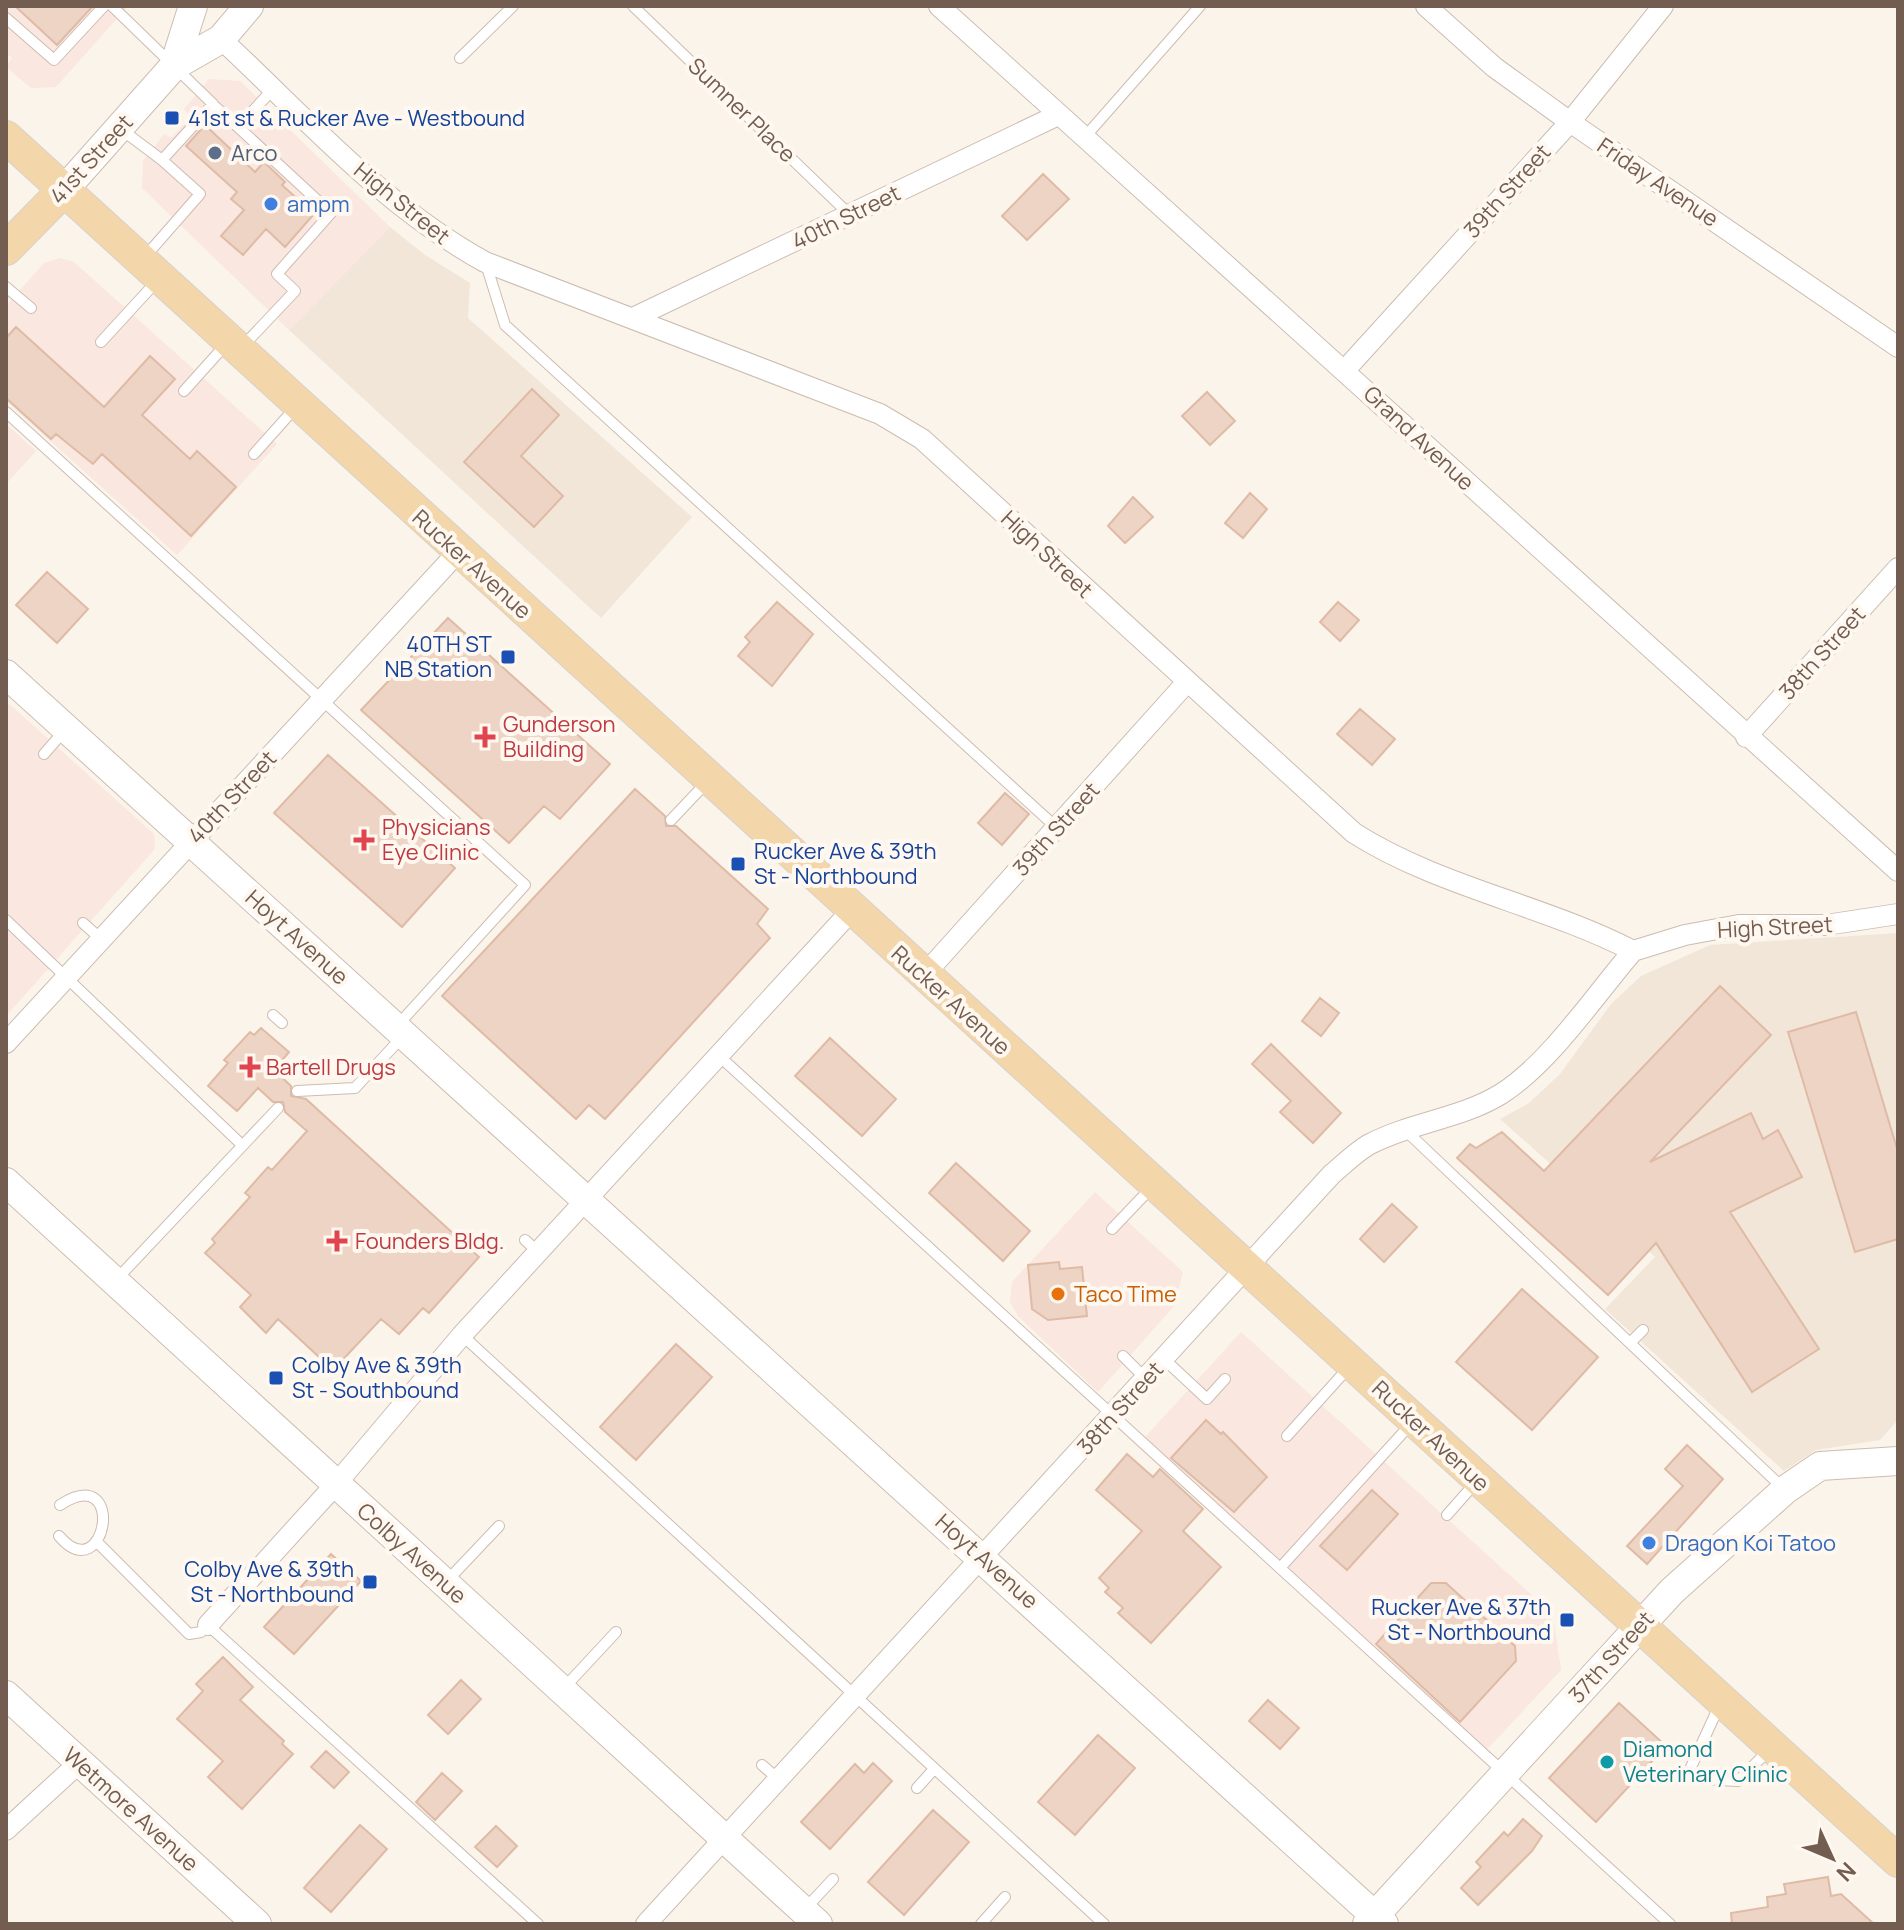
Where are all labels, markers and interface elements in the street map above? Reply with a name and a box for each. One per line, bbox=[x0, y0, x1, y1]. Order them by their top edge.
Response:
street label: Sumner Place bbox=[682, 51, 802, 169]
place label: 41st st & Rucker Ave - Westbound bbox=[188, 103, 525, 133]
street label: 41st Street bbox=[43, 108, 139, 210]
marker: 41st st & Rucker Ave - Westbound bbox=[163, 109, 181, 127]
street label: Friday Avenue bbox=[1592, 130, 1725, 234]
street label: 39th Street bbox=[1457, 137, 1557, 244]
place label: Arco bbox=[231, 138, 278, 168]
marker: Arco bbox=[206, 144, 224, 162]
street label: High Street bbox=[348, 155, 456, 251]
street label: 40th Street bbox=[787, 178, 905, 256]
place label: ampm bbox=[287, 189, 350, 219]
marker: ampm bbox=[262, 195, 280, 213]
street label: Grand Avenue bbox=[1357, 379, 1481, 497]
street label: Rucker Avenue bbox=[406, 503, 538, 626]
street label: High Street bbox=[995, 504, 1100, 604]
street label: 38th Street bbox=[1772, 600, 1872, 706]
place label: 40TH ST NB Station bbox=[384, 629, 492, 684]
marker: 40TH ST NB Station bbox=[499, 648, 517, 666]
place label: Gunderson Building bbox=[503, 709, 616, 764]
marker: Gunderson Building bbox=[474, 726, 496, 748]
street label: 40th Street bbox=[181, 744, 283, 850]
street label: 39th Street bbox=[1006, 775, 1106, 882]
place label: Physicians Eye Clinic bbox=[382, 812, 490, 867]
marker: Physicians Eye Clinic bbox=[353, 829, 375, 851]
place label: Rucker Ave & 39th St - Northbound bbox=[754, 836, 936, 891]
marker: Rucker Ave & 39th St - Northbound bbox=[729, 855, 747, 873]
street label: Hoyt Avenue bbox=[239, 883, 355, 991]
street label: High Street bbox=[1717, 909, 1834, 945]
street label: Rucker Avenue bbox=[885, 939, 1017, 1062]
place label: Bartell Drugs bbox=[266, 1052, 396, 1082]
marker: Bartell Drugs bbox=[241, 1058, 259, 1076]
place label: Founders Bldg. bbox=[355, 1226, 504, 1256]
marker: Founders Bldg. bbox=[326, 1230, 348, 1252]
place label: Taco Time bbox=[1074, 1279, 1177, 1309]
marker: Taco Time bbox=[1049, 1285, 1067, 1303]
place label: Colby Ave & 39th St - Southbound bbox=[292, 1350, 462, 1405]
street label: 38th Street bbox=[1070, 1355, 1170, 1461]
marker: Colby Ave & 39th St - Southbound bbox=[267, 1369, 285, 1387]
street label: Rucker Avenue bbox=[1366, 1374, 1496, 1498]
street label: Colby Avenue bbox=[351, 1496, 473, 1610]
street label: Hoyt Avenue bbox=[929, 1507, 1045, 1615]
place label: Dragon Koi Tatoo bbox=[1665, 1528, 1836, 1558]
marker: Dragon Koi Tatoo bbox=[1640, 1534, 1658, 1552]
place label: Colby Ave & 39th St - Northbound bbox=[184, 1554, 354, 1609]
marker: Colby Ave & 39th St - Northbound bbox=[361, 1573, 379, 1591]
place label: Rucker Ave & 37th St - Northbound bbox=[1371, 1592, 1551, 1647]
street label: 37th Street bbox=[1562, 1604, 1660, 1709]
marker: Rucker Ave & 37th St - Northbound bbox=[1558, 1611, 1576, 1629]
place label: Diamond Veterinary Clinic bbox=[1623, 1734, 1788, 1789]
street label: Wetmore Avenue bbox=[57, 1740, 205, 1878]
marker: Diamond Veterinary Clinic bbox=[1598, 1753, 1616, 1771]
north arrow bbox=[1792, 1818, 1872, 1898]
text: N bbox=[1830, 1856, 1863, 1888]

